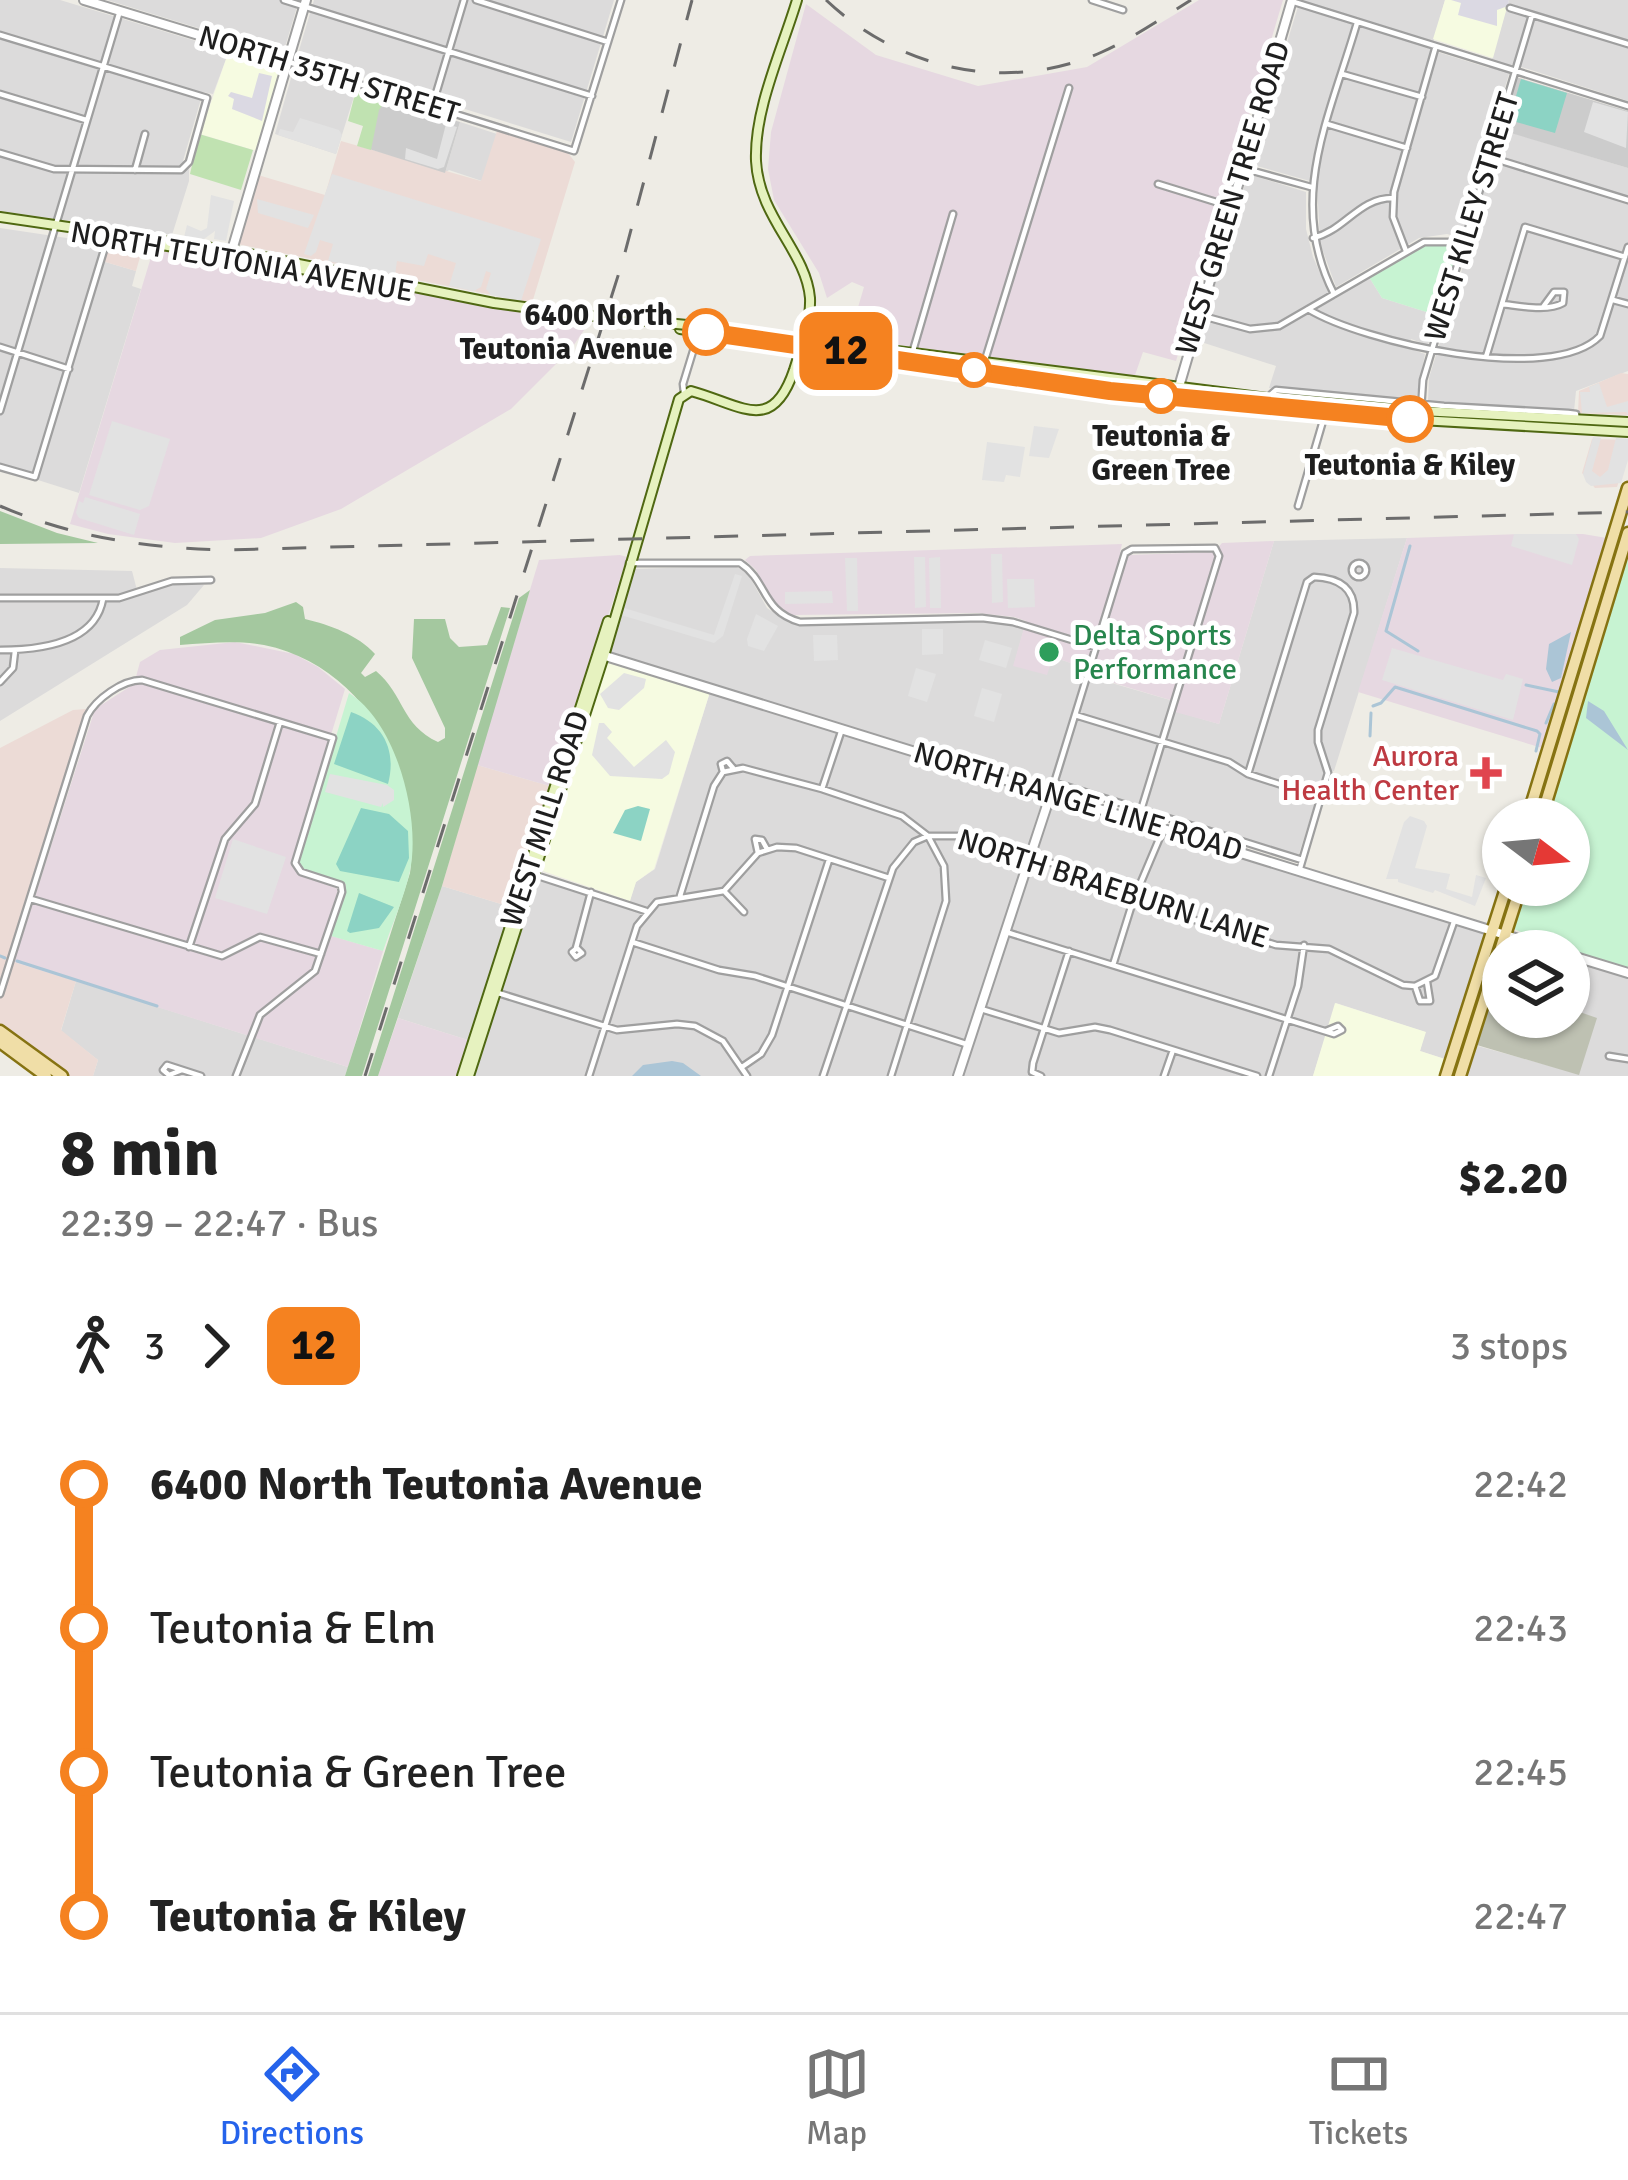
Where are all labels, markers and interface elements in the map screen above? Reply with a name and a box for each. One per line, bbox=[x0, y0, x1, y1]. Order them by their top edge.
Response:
street label: NORTH 35TH STREET bbox=[194, 18, 464, 132]
street label: WEST GREEN TREE ROAD bbox=[1168, 37, 1298, 359]
street label: WEST KILEY STREET bbox=[1417, 88, 1527, 346]
street label: NORTH TEUTONIA AVENUE bbox=[68, 214, 416, 310]
place label: 6400 North Teutonia Avenue bbox=[460, 297, 673, 368]
marker: 6400 North Teutonia Avenue bbox=[684, 310, 728, 354]
line badge: 12 bbox=[792, 312, 900, 390]
text: 12 bbox=[823, 325, 869, 376]
unlabelled marker bbox=[958, 354, 990, 386]
marker: Teutonia & Green Tree bbox=[1145, 380, 1177, 412]
marker: Teutonia & Kiley bbox=[1388, 397, 1432, 441]
place label: Teutonia & Green Tree bbox=[1091, 418, 1231, 489]
place label: Teutonia & Kiley bbox=[1305, 447, 1515, 484]
place label: Delta Sports Performance bbox=[1073, 617, 1237, 688]
marker: Delta Sports Performance bbox=[1036, 639, 1062, 665]
street label: WEST MILL ROAD bbox=[493, 706, 597, 932]
street label: NORTH RANGE LINE ROAD bbox=[909, 734, 1247, 870]
place label: Aurora Health Center bbox=[1281, 738, 1459, 809]
marker: Aurora Health Center bbox=[1470, 757, 1502, 789]
north arrow bbox=[1482, 798, 1590, 906]
map controls bbox=[1482, 798, 1590, 1038]
street label: NORTH BRAEBURN LANE bbox=[953, 821, 1273, 957]
button: layers bbox=[1482, 930, 1590, 1038]
text: 8 min bbox=[60, 1113, 219, 1194]
text: $2.20 bbox=[1458, 1151, 1568, 1206]
text: 22:39 – 22:47 · Bus bbox=[60, 1199, 378, 1247]
icon: walk bbox=[60, 1313, 126, 1379]
icon: forward bbox=[183, 1313, 249, 1379]
text: 12 bbox=[291, 1320, 336, 1371]
text: 3 bbox=[144, 1322, 165, 1370]
text: 3 stops bbox=[1450, 1322, 1568, 1370]
text: 6400 North Teutonia Avenue bbox=[150, 1457, 703, 1512]
text: 22:42 bbox=[1473, 1460, 1568, 1508]
text: Teutonia & Elm bbox=[150, 1601, 436, 1656]
text: 22:43 bbox=[1473, 1604, 1568, 1652]
text: Teutonia & Green Tree bbox=[150, 1745, 566, 1800]
text: 22:45 bbox=[1473, 1748, 1568, 1796]
text: Teutonia & Kiley bbox=[150, 1889, 466, 1944]
text: 22:47 bbox=[1473, 1892, 1568, 1940]
tab: Directions bbox=[220, 2041, 364, 2154]
tab: Map bbox=[804, 2041, 870, 2154]
tab: Tickets bbox=[1309, 2041, 1408, 2154]

